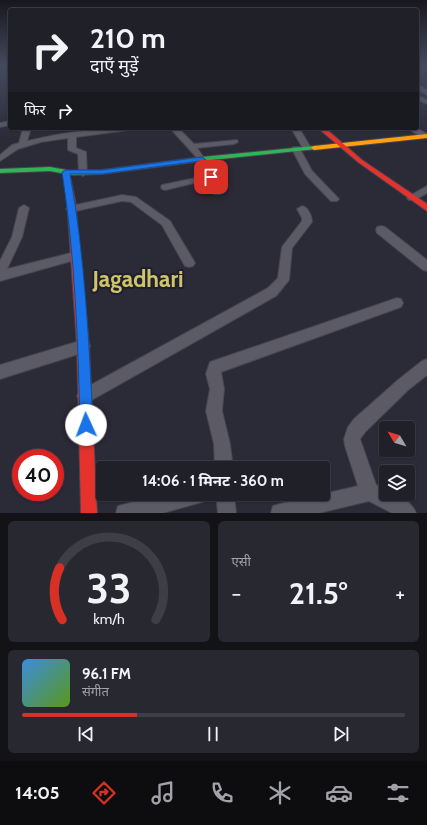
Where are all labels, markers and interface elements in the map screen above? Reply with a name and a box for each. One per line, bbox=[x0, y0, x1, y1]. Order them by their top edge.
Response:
text: 210 m bbox=[90, 21, 166, 55]
icon: right bbox=[24, 24, 76, 76]
text: दाएँ मुड़ें bbox=[90, 55, 139, 77]
icon: right bbox=[54, 100, 76, 122]
text: फिर bbox=[24, 101, 46, 119]
pin bbox=[194, 160, 228, 194]
icon: arrive bbox=[200, 166, 222, 188]
district label: Jagadhari bbox=[91, 265, 184, 293]
position arrow bbox=[65, 404, 107, 446]
north arrow bbox=[379, 421, 415, 457]
map controls bbox=[379, 421, 415, 501]
speed limit sign: 40 bbox=[12, 449, 64, 501]
button: layers bbox=[379, 465, 415, 501]
text: 14:06 · 1 मिनट · 360 m bbox=[142, 472, 284, 490]
text: एसी bbox=[232, 553, 251, 569]
text: 33 bbox=[86, 562, 131, 612]
text: 21.5° bbox=[289, 575, 347, 612]
text: − bbox=[232, 580, 241, 607]
text: + bbox=[395, 580, 405, 607]
text: km/h bbox=[93, 609, 124, 627]
text: 96.1 FM bbox=[82, 665, 131, 683]
text: संगीत bbox=[82, 683, 109, 699]
icon: previous bbox=[75, 723, 97, 745]
icon: pause bbox=[202, 723, 224, 745]
icon: next bbox=[330, 723, 352, 745]
icon: directions bbox=[90, 779, 118, 807]
icon: music bbox=[149, 779, 177, 807]
icon: phone bbox=[208, 779, 236, 807]
icon: climate bbox=[266, 779, 294, 807]
icon: car bbox=[325, 779, 353, 807]
icon: filters bbox=[384, 779, 412, 807]
text: 14:05 bbox=[15, 782, 60, 804]

